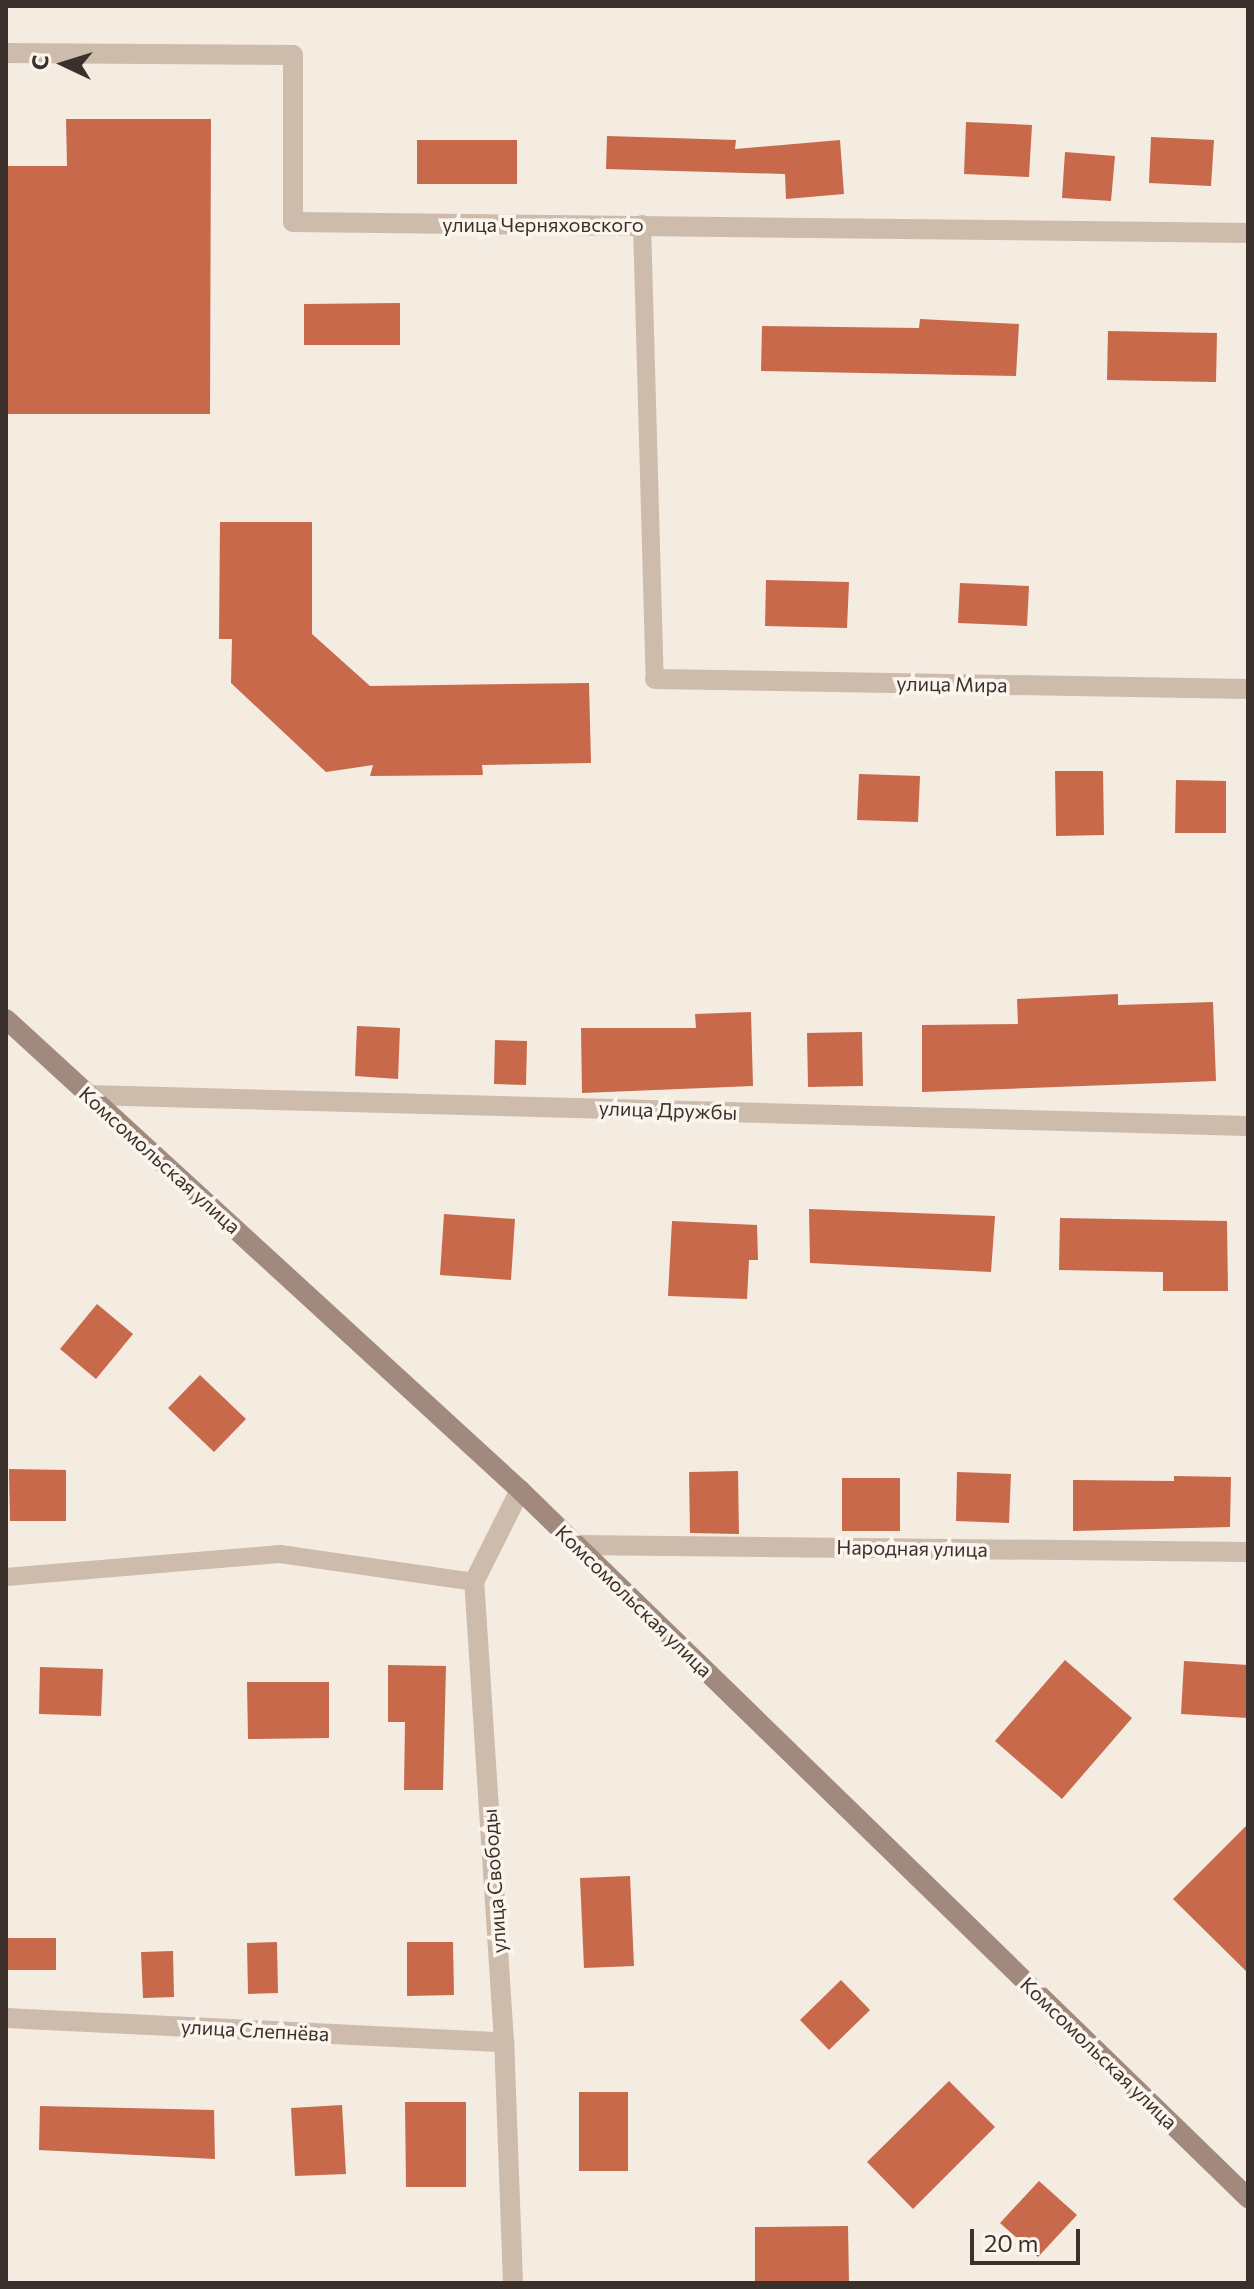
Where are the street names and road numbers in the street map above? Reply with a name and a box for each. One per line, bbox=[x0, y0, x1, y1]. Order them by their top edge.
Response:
street label: улица Черняховского bbox=[442, 212, 644, 236]
street label: улица Мира bbox=[896, 671, 1008, 697]
street label: Комсомольская улица bbox=[75, 1081, 245, 1239]
street label: улица Дружбы bbox=[598, 1096, 738, 1124]
street label: Комсомольская улица bbox=[551, 1520, 717, 1682]
street label: Народная улица bbox=[836, 1535, 988, 1561]
street label: улица Свободы bbox=[477, 1808, 511, 1954]
street label: Комсомольская улица bbox=[1016, 1972, 1182, 2134]
street label: улица Слепнёва bbox=[180, 2014, 330, 2046]

